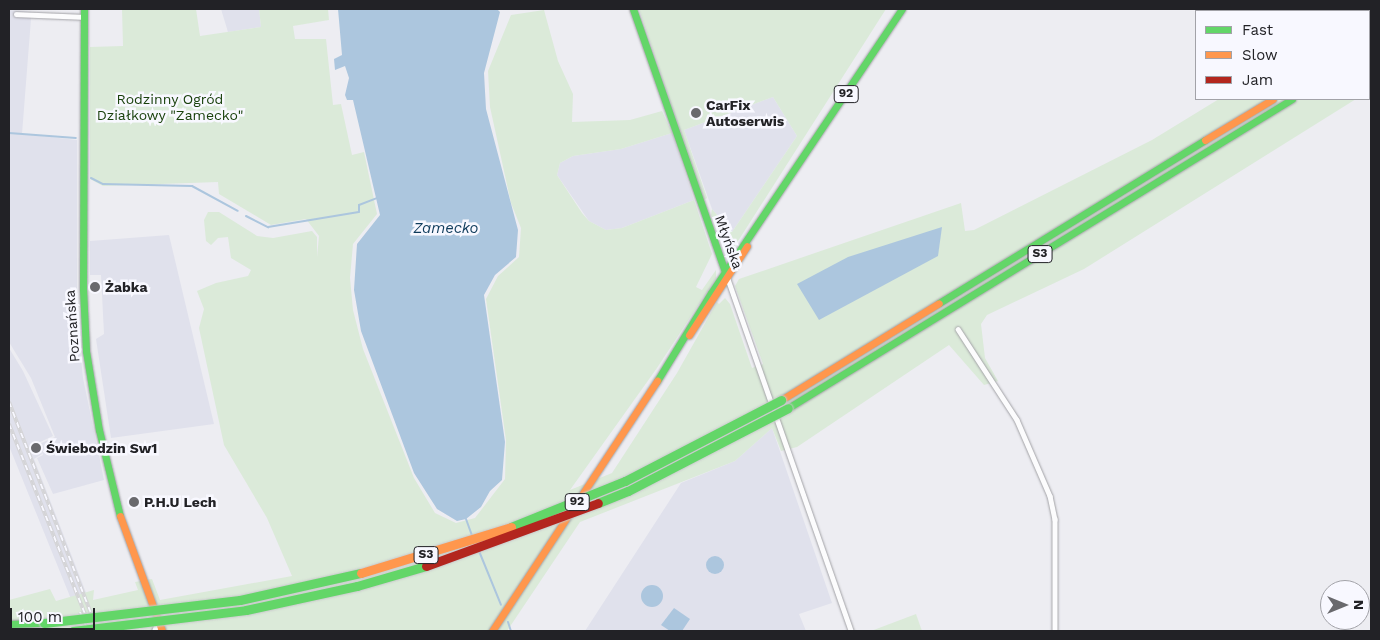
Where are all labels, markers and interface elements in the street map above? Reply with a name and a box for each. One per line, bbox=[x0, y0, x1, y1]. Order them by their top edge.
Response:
legend bbox=[1195, 10, 1370, 100]
text: Fast bbox=[1242, 21, 1273, 39]
text: Slow bbox=[1242, 46, 1278, 64]
text: Jam bbox=[1242, 71, 1273, 89]
road number: 92 bbox=[834, 85, 858, 104]
park label: Rodzinny Ogród Działkowy "Zamecko" bbox=[96, 91, 244, 124]
place label: CarFix Autoserwis bbox=[706, 97, 784, 130]
marker: CarFix Autoserwis bbox=[690, 107, 702, 119]
street label: Młyńska bbox=[712, 213, 746, 271]
water label: Zamecko bbox=[413, 220, 479, 238]
road number: S3 bbox=[1028, 244, 1052, 264]
place label: Żabka bbox=[105, 279, 148, 295]
marker: Żabka bbox=[89, 281, 101, 293]
street label: Poznańska bbox=[61, 289, 83, 363]
place label: Świebodzin Sw1 bbox=[46, 440, 157, 456]
marker: Świebodzin Sw1 bbox=[30, 442, 42, 454]
road number: 92 bbox=[564, 492, 590, 512]
place label: P.H.U Lech bbox=[144, 494, 217, 510]
marker: P.H.U Lech bbox=[128, 496, 140, 508]
road number: S3 bbox=[414, 546, 438, 564]
north arrow bbox=[1320, 580, 1370, 630]
scale bar bbox=[12, 598, 98, 630]
text: N bbox=[1351, 600, 1367, 610]
text: 100 m bbox=[18, 608, 62, 626]

